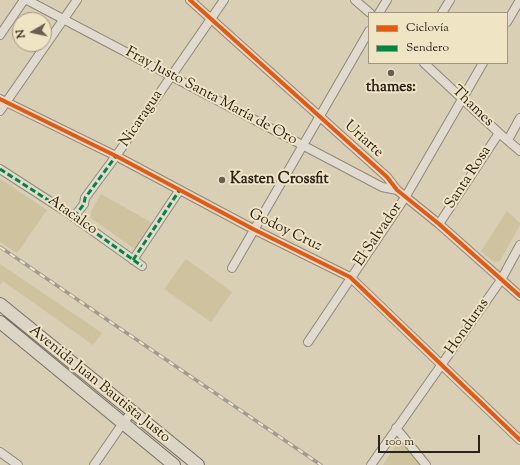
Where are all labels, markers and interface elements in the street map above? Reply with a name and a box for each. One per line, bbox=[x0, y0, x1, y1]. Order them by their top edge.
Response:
north arrow bbox=[12, 12, 52, 52]
legend bbox=[368, 12, 508, 64]
text: Ciclovía bbox=[406, 19, 449, 37]
text: N bbox=[13, 28, 30, 39]
text: Sendero bbox=[406, 39, 449, 57]
street label: Fray Justo Santa María de Oro bbox=[122, 44, 300, 150]
marker: thames: bbox=[386, 68, 396, 78]
place label: thames: bbox=[366, 79, 416, 97]
street label: Thames bbox=[447, 83, 497, 131]
street label: Nicaragua bbox=[116, 87, 168, 151]
street label: Uriarte bbox=[340, 118, 386, 162]
street label: Santa Rosa bbox=[442, 143, 496, 213]
place label: Kasten Crossfit bbox=[230, 171, 329, 189]
marker: Kasten Crossfit bbox=[217, 175, 227, 185]
street label: Atacalco bbox=[44, 192, 100, 240]
street label: El Salvador bbox=[351, 200, 407, 270]
street label: Godoy Cruz bbox=[246, 206, 324, 256]
street label: Honduras bbox=[442, 296, 494, 358]
street label: Avenida Juan Bautista Justo bbox=[25, 322, 173, 448]
scale bar bbox=[380, 427, 482, 453]
text: 100 m bbox=[385, 433, 414, 451]

